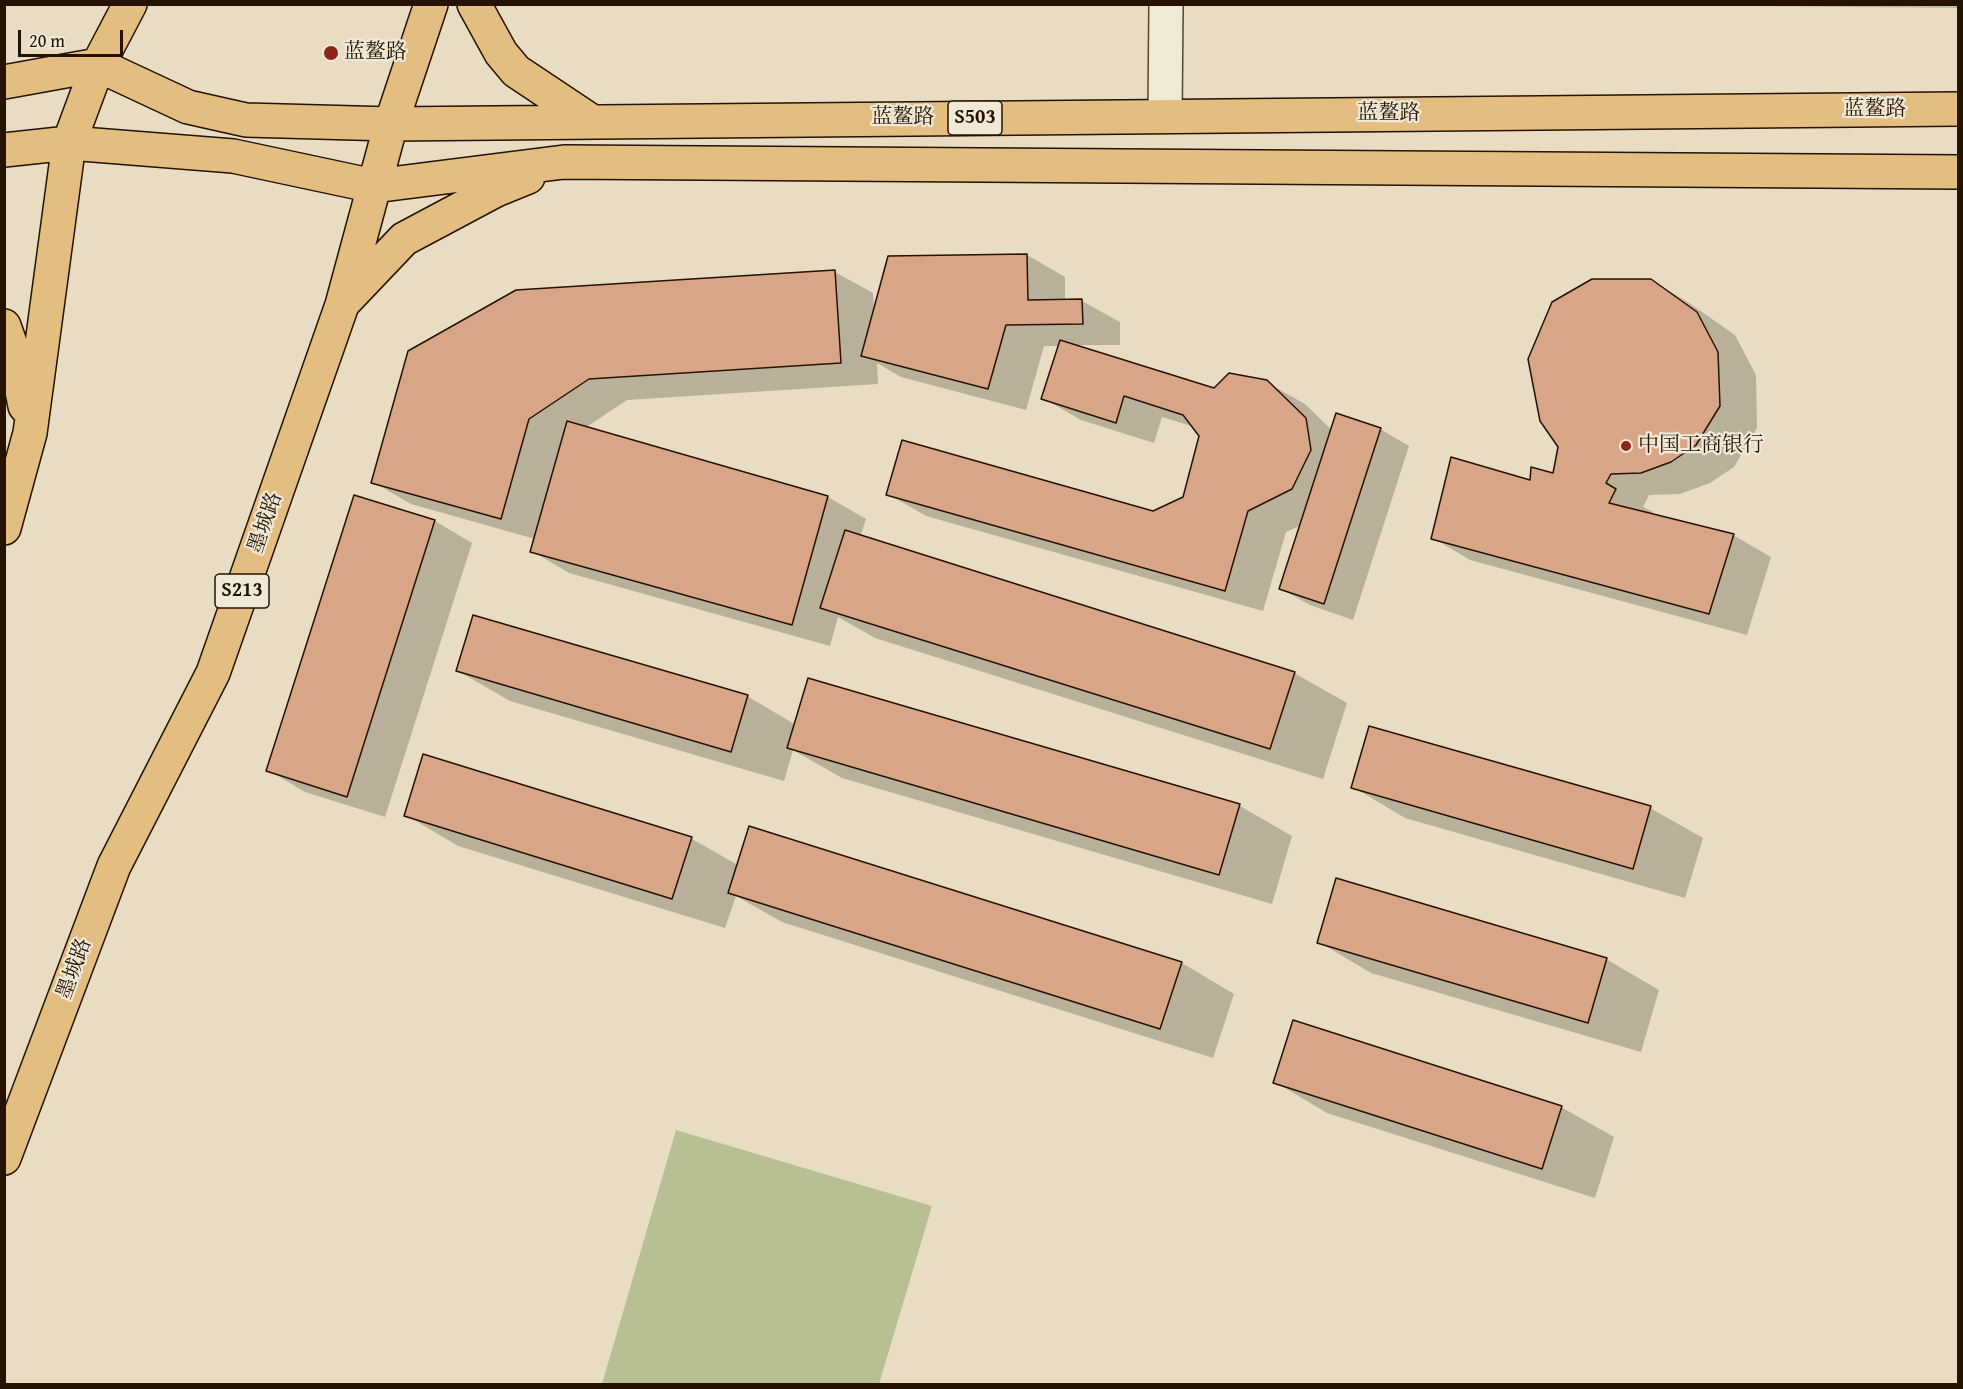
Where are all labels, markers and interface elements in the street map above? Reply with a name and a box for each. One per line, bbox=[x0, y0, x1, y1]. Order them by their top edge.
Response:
scale bar bbox=[21, 18, 126, 56]
text: 20 m bbox=[29, 27, 65, 54]
place label: 蓝鳌路 bbox=[344, 40, 407, 66]
marker: 蓝鳌路 bbox=[322, 44, 340, 62]
street label: 蓝鳌路 bbox=[1844, 97, 1906, 123]
road number: S503 bbox=[948, 101, 1002, 135]
street label: 蓝鳌路 bbox=[1358, 101, 1420, 127]
street label: 蓝鳌路 bbox=[872, 105, 934, 131]
place label: 中国工商银行 bbox=[1638, 433, 1764, 459]
marker: 中国工商银行 bbox=[1619, 439, 1633, 453]
street label: 墨城路 bbox=[244, 489, 288, 557]
road number: S213 bbox=[215, 574, 269, 608]
street label: 墨城路 bbox=[52, 935, 98, 1003]

